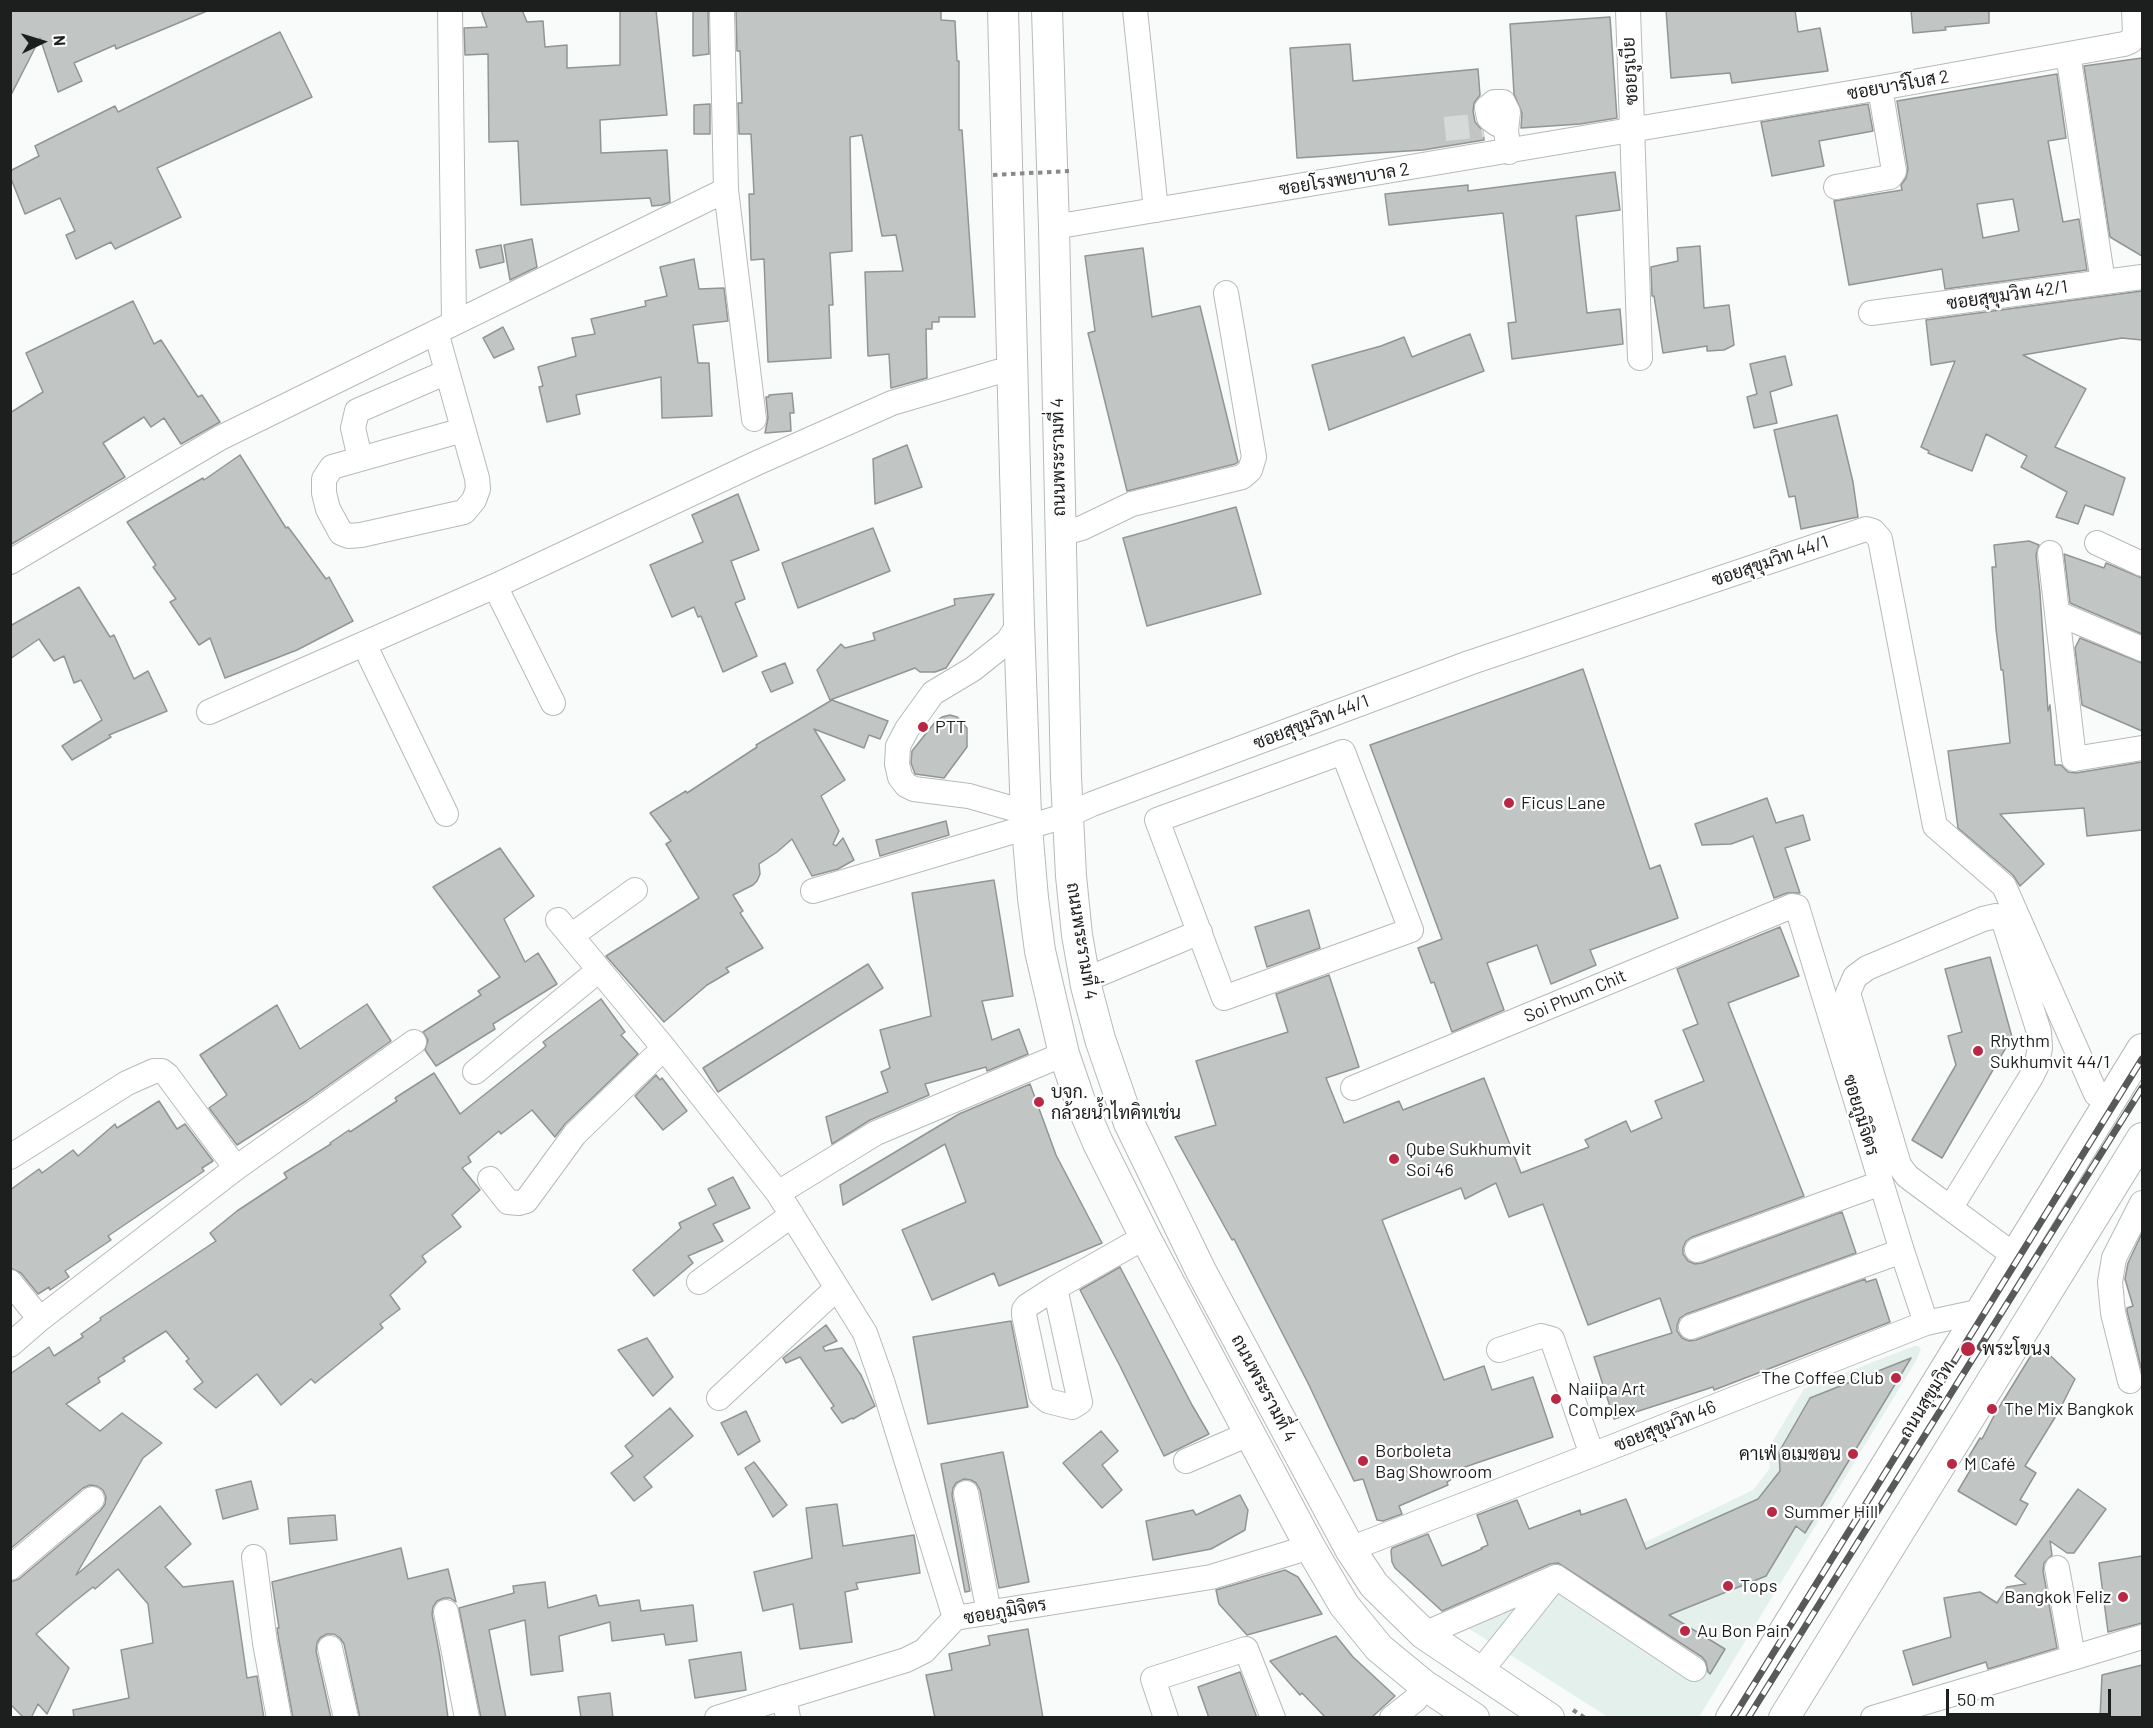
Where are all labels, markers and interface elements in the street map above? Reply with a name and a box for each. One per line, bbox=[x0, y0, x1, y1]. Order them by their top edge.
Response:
north arrow bbox=[12, 12, 72, 72]
text: N bbox=[51, 35, 70, 47]
street label: ซอยรูเบีย bbox=[1617, 36, 1643, 106]
street label: ซอยบาร์โบส 2 bbox=[1845, 65, 1951, 105]
street label: ซอยโรงพยาบาล 2 bbox=[1277, 158, 1411, 200]
street label: ซอยสุขุมวิท 42/1 bbox=[1945, 276, 2069, 314]
street label: ถนนพระรามที่ 4 bbox=[1046, 398, 1070, 516]
street label: ซอยสุขุมวิท 44/1 bbox=[1709, 531, 1831, 591]
street label: ซอยสุขุมวิท 44/1 bbox=[1250, 690, 1372, 754]
place label: PTT bbox=[935, 716, 966, 738]
marker: PTT bbox=[916, 720, 930, 734]
place label: Ficus Lane bbox=[1521, 792, 1606, 814]
marker: Ficus Lane bbox=[1502, 796, 1516, 810]
street label: ถนนพระรามที่ 4 bbox=[1062, 881, 1102, 1001]
street label: Soi Phum Chit bbox=[1521, 965, 1629, 1027]
place label: Rhythm Sukhumvit 44/1 bbox=[1990, 1030, 2110, 1072]
marker: Rhythm Sukhumvit 44/1 bbox=[1971, 1044, 1985, 1058]
street label: ซอยภูมิจิตร bbox=[1838, 1072, 1884, 1158]
place label: บจก. กล้วยน้ำไทคิทเช่น bbox=[1051, 1081, 1181, 1124]
marker: บจก. กล้วยน้ำไทคิทเช่น bbox=[1032, 1095, 1046, 1109]
place label: Qube Sukhumvit Soi 46 bbox=[1406, 1138, 1532, 1180]
marker: Qube Sukhumvit Soi 46 bbox=[1387, 1152, 1401, 1166]
street label: ถนนพระรามที่ 4 bbox=[1227, 1331, 1301, 1445]
place label: พระโขนง bbox=[1982, 1338, 2050, 1360]
marker: พระโขนง bbox=[1959, 1340, 1977, 1358]
street label: ถนนสุขุมวิท bbox=[1895, 1357, 1959, 1441]
place label: The Coffee Club bbox=[1761, 1367, 1884, 1389]
marker: The Coffee Club bbox=[1889, 1371, 1903, 1385]
place label: Naiipa Art Complex bbox=[1568, 1378, 1646, 1420]
marker: Naiipa Art Complex bbox=[1549, 1392, 1563, 1406]
street label: ซอยสุขุมวิท 46 bbox=[1611, 1396, 1719, 1456]
place label: The Mix Bangkok bbox=[2004, 1398, 2134, 1420]
marker: The Mix Bangkok bbox=[1985, 1402, 1999, 1416]
place label: Borboleta Bag Showroom bbox=[1375, 1440, 1492, 1482]
place label: คาเฟ่ อเมซอน bbox=[1739, 1443, 1841, 1465]
marker: คาเฟ่ อเมซอน bbox=[1846, 1447, 1860, 1461]
place label: M Café bbox=[1964, 1453, 2016, 1475]
marker: Borboleta Bag Showroom bbox=[1356, 1454, 1370, 1468]
marker: M Café bbox=[1945, 1457, 1959, 1471]
place label: Summer Hill bbox=[1784, 1501, 1878, 1523]
marker: Summer Hill bbox=[1765, 1505, 1779, 1519]
place label: Tops bbox=[1740, 1575, 1777, 1597]
marker: Tops bbox=[1721, 1579, 1735, 1593]
place label: Bangkok Feliz bbox=[2004, 1586, 2111, 1608]
marker: Bangkok Feliz bbox=[2116, 1590, 2130, 1604]
street label: ซอยภูมิจิตร bbox=[962, 1593, 1048, 1629]
place label: Au Bon Pain bbox=[1697, 1620, 1790, 1642]
marker: Au Bon Pain bbox=[1678, 1624, 1692, 1638]
scale bar bbox=[1949, 1677, 2114, 1715]
text: 50 m bbox=[1957, 1688, 1995, 1710]

